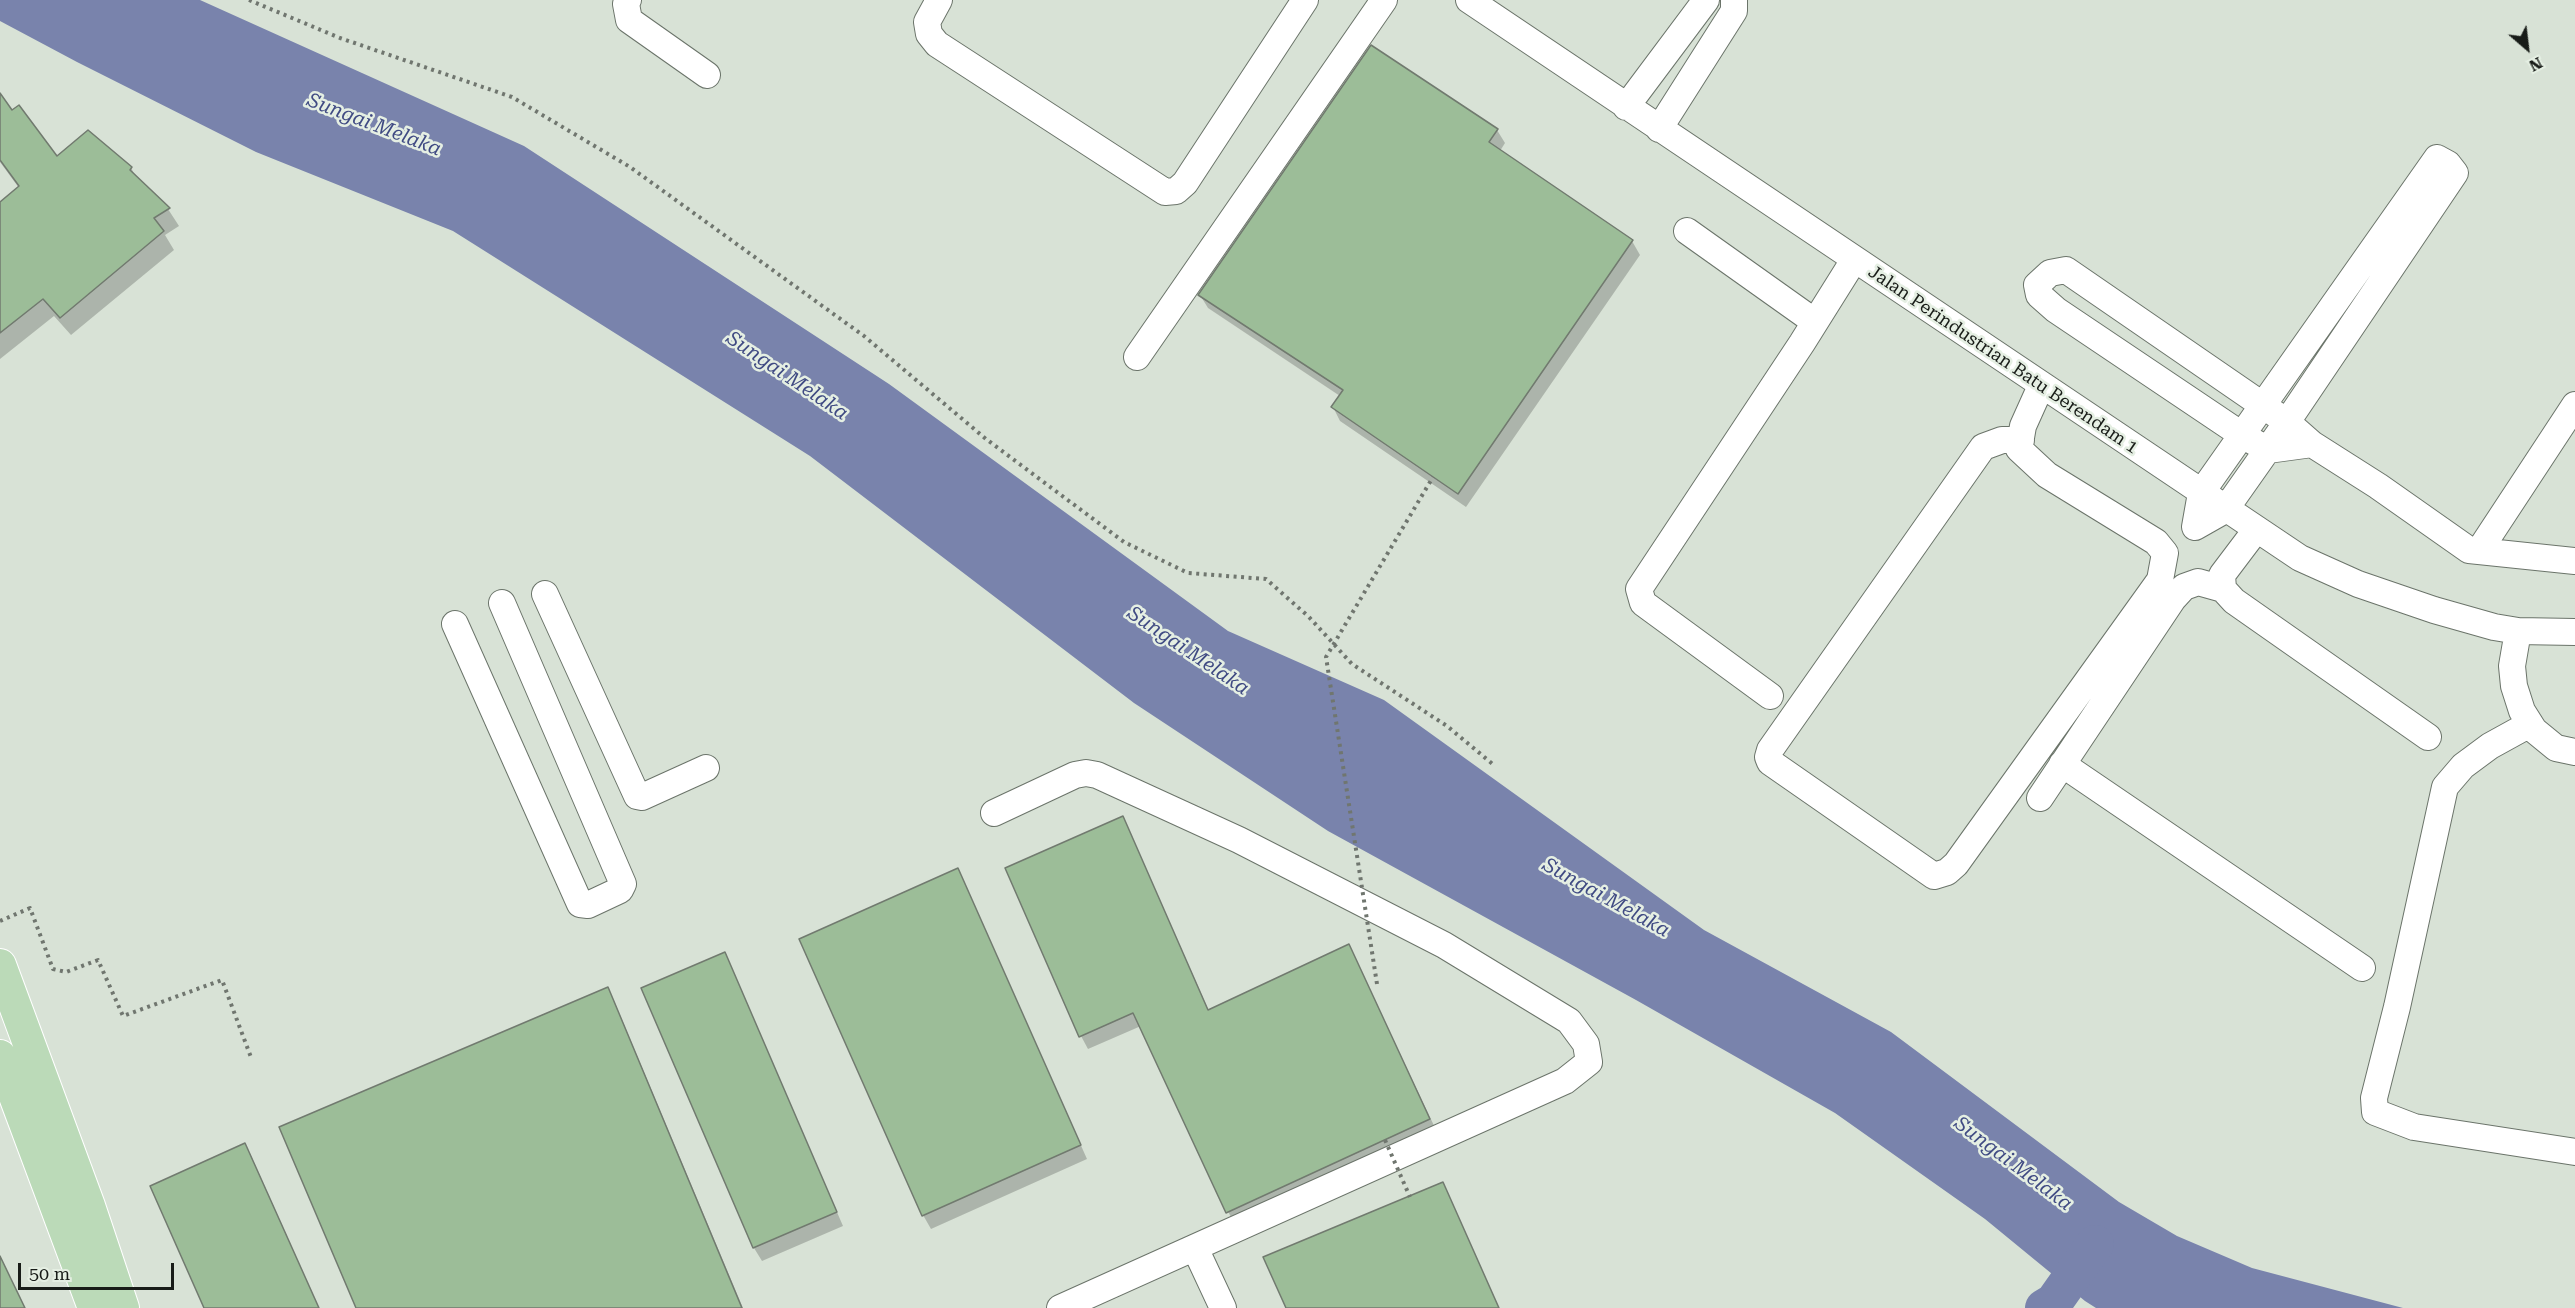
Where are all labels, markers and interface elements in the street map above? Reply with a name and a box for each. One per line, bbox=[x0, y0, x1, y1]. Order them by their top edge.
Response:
north arrow bbox=[2497, 18, 2557, 78]
text: N bbox=[2526, 53, 2546, 76]
water label: Sungai Melaka bbox=[304, 88, 444, 162]
street label: Jalan Perindustrian Batu Berendam 1 bbox=[1864, 261, 2142, 459]
water label: Sungai Melaka bbox=[722, 326, 852, 426]
water label: Sungai Melaka bbox=[1123, 601, 1253, 701]
water label: Sungai Melaka bbox=[1538, 853, 1674, 943]
water label: Sungai Melaka bbox=[1949, 1112, 2077, 1216]
scale bar bbox=[21, 1251, 177, 1289]
text: 50 m bbox=[29, 1263, 70, 1284]

